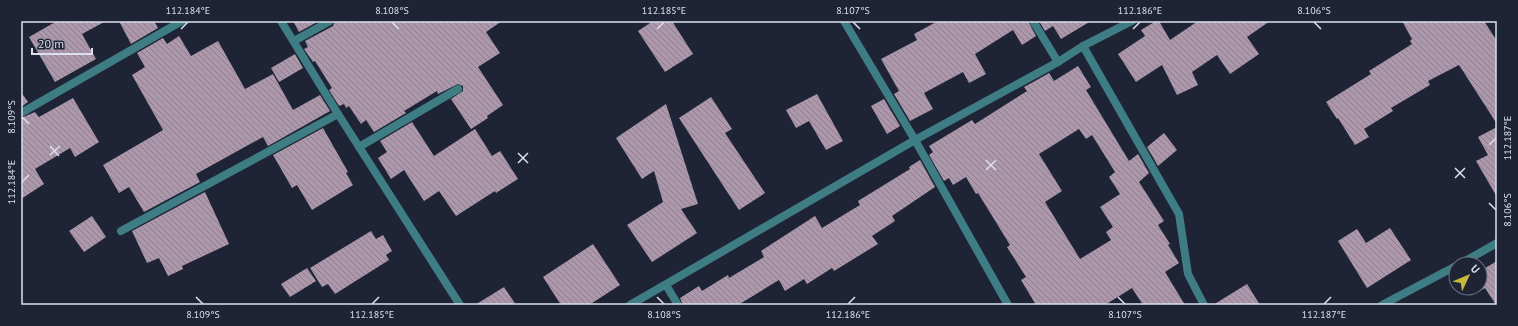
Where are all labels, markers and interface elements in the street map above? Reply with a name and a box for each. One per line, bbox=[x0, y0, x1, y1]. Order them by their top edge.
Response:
text: 112.184°E bbox=[166, 4, 210, 17]
text: 8.108°S bbox=[375, 4, 409, 17]
text: 112.185°E bbox=[642, 4, 686, 17]
text: 8.107°S bbox=[836, 4, 870, 17]
text: 112.186°E bbox=[1118, 4, 1162, 17]
text: 8.106°S bbox=[1297, 4, 1331, 17]
scale bar bbox=[32, 30, 92, 56]
text: 20 m bbox=[38, 36, 64, 51]
text: 8.109°S bbox=[5, 100, 18, 134]
text: 112.187°E bbox=[1501, 116, 1514, 160]
text: 112.184°E bbox=[5, 160, 18, 204]
text: 8.106°S bbox=[1501, 193, 1514, 227]
north arrow bbox=[1448, 256, 1488, 296]
text: U bbox=[1468, 262, 1483, 276]
text: 8.109°S bbox=[186, 308, 220, 321]
text: 112.185°E bbox=[350, 308, 394, 321]
text: 8.108°S bbox=[647, 308, 681, 321]
text: 112.186°E bbox=[826, 308, 870, 321]
text: 8.107°S bbox=[1108, 308, 1142, 321]
text: 112.187°E bbox=[1302, 308, 1346, 321]

